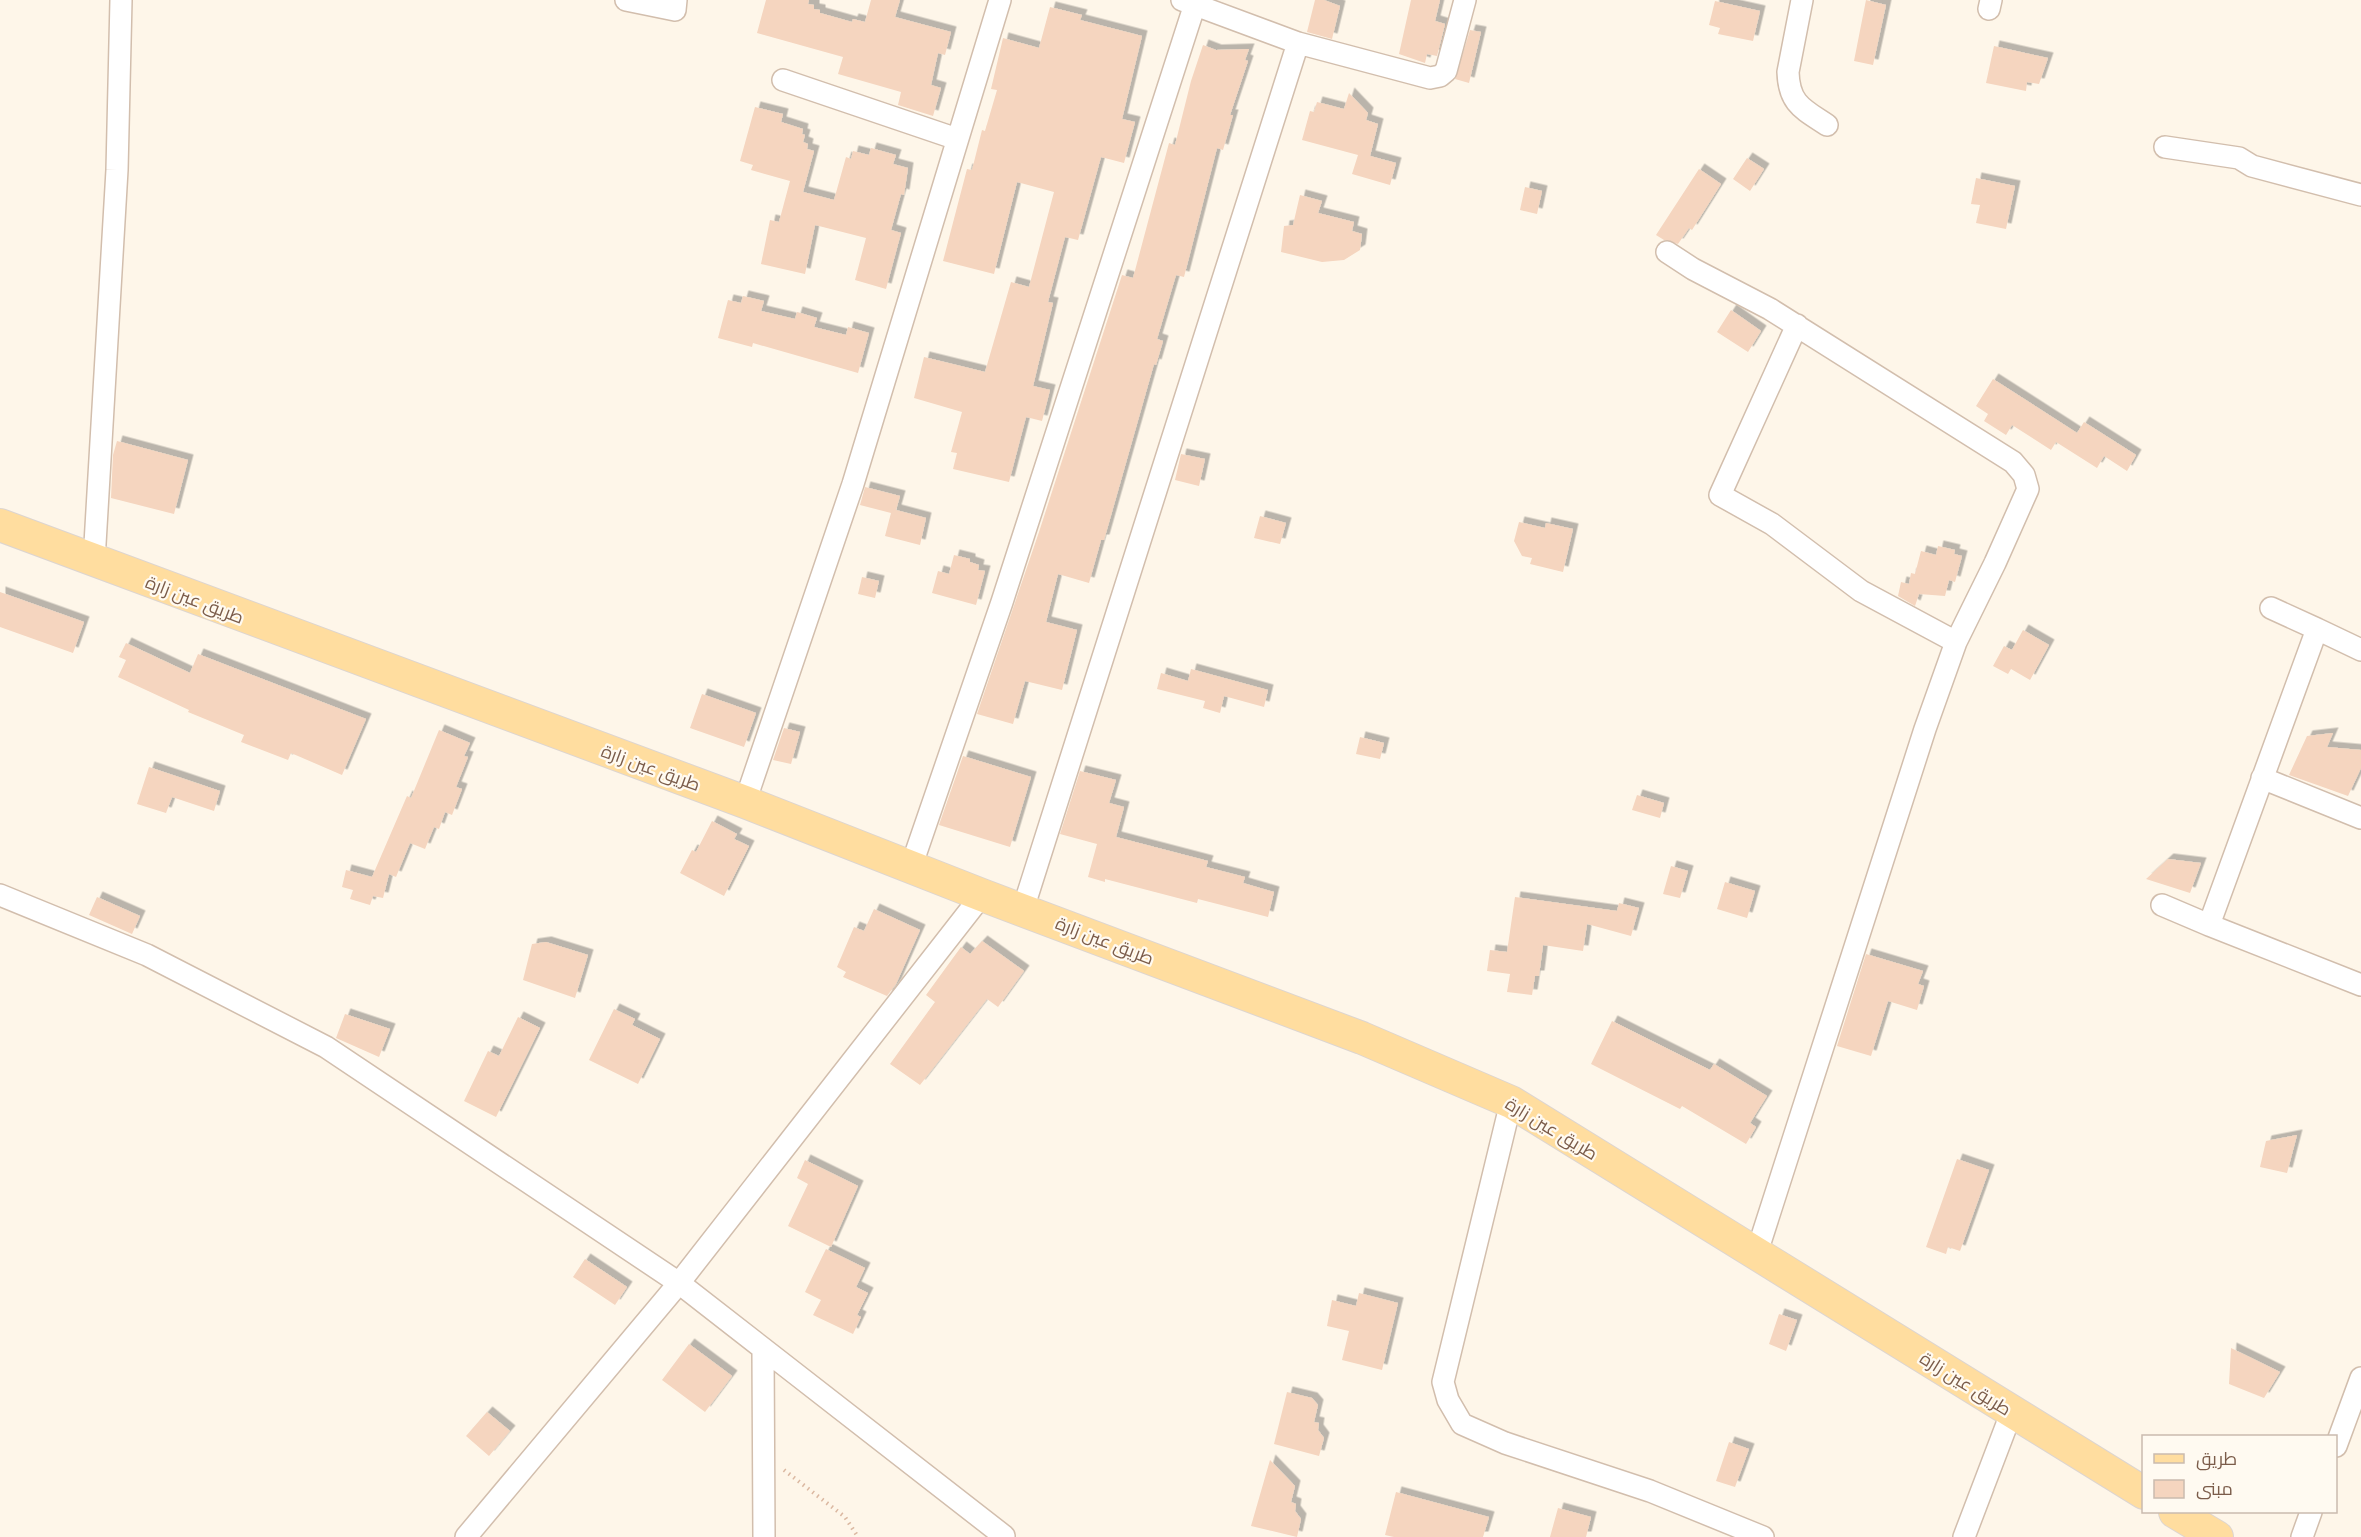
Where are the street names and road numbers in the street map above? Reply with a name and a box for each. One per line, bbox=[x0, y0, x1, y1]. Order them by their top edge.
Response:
street label: طريق عين زارة bbox=[142, 570, 247, 630]
street label: طريق عين زارة bbox=[598, 739, 703, 797]
street label: طريق عين زارة bbox=[1052, 911, 1157, 971]
street label: طريق عين زارة bbox=[1501, 1092, 1602, 1166]
street label: طريق عين زارة bbox=[1915, 1346, 2016, 1421]

